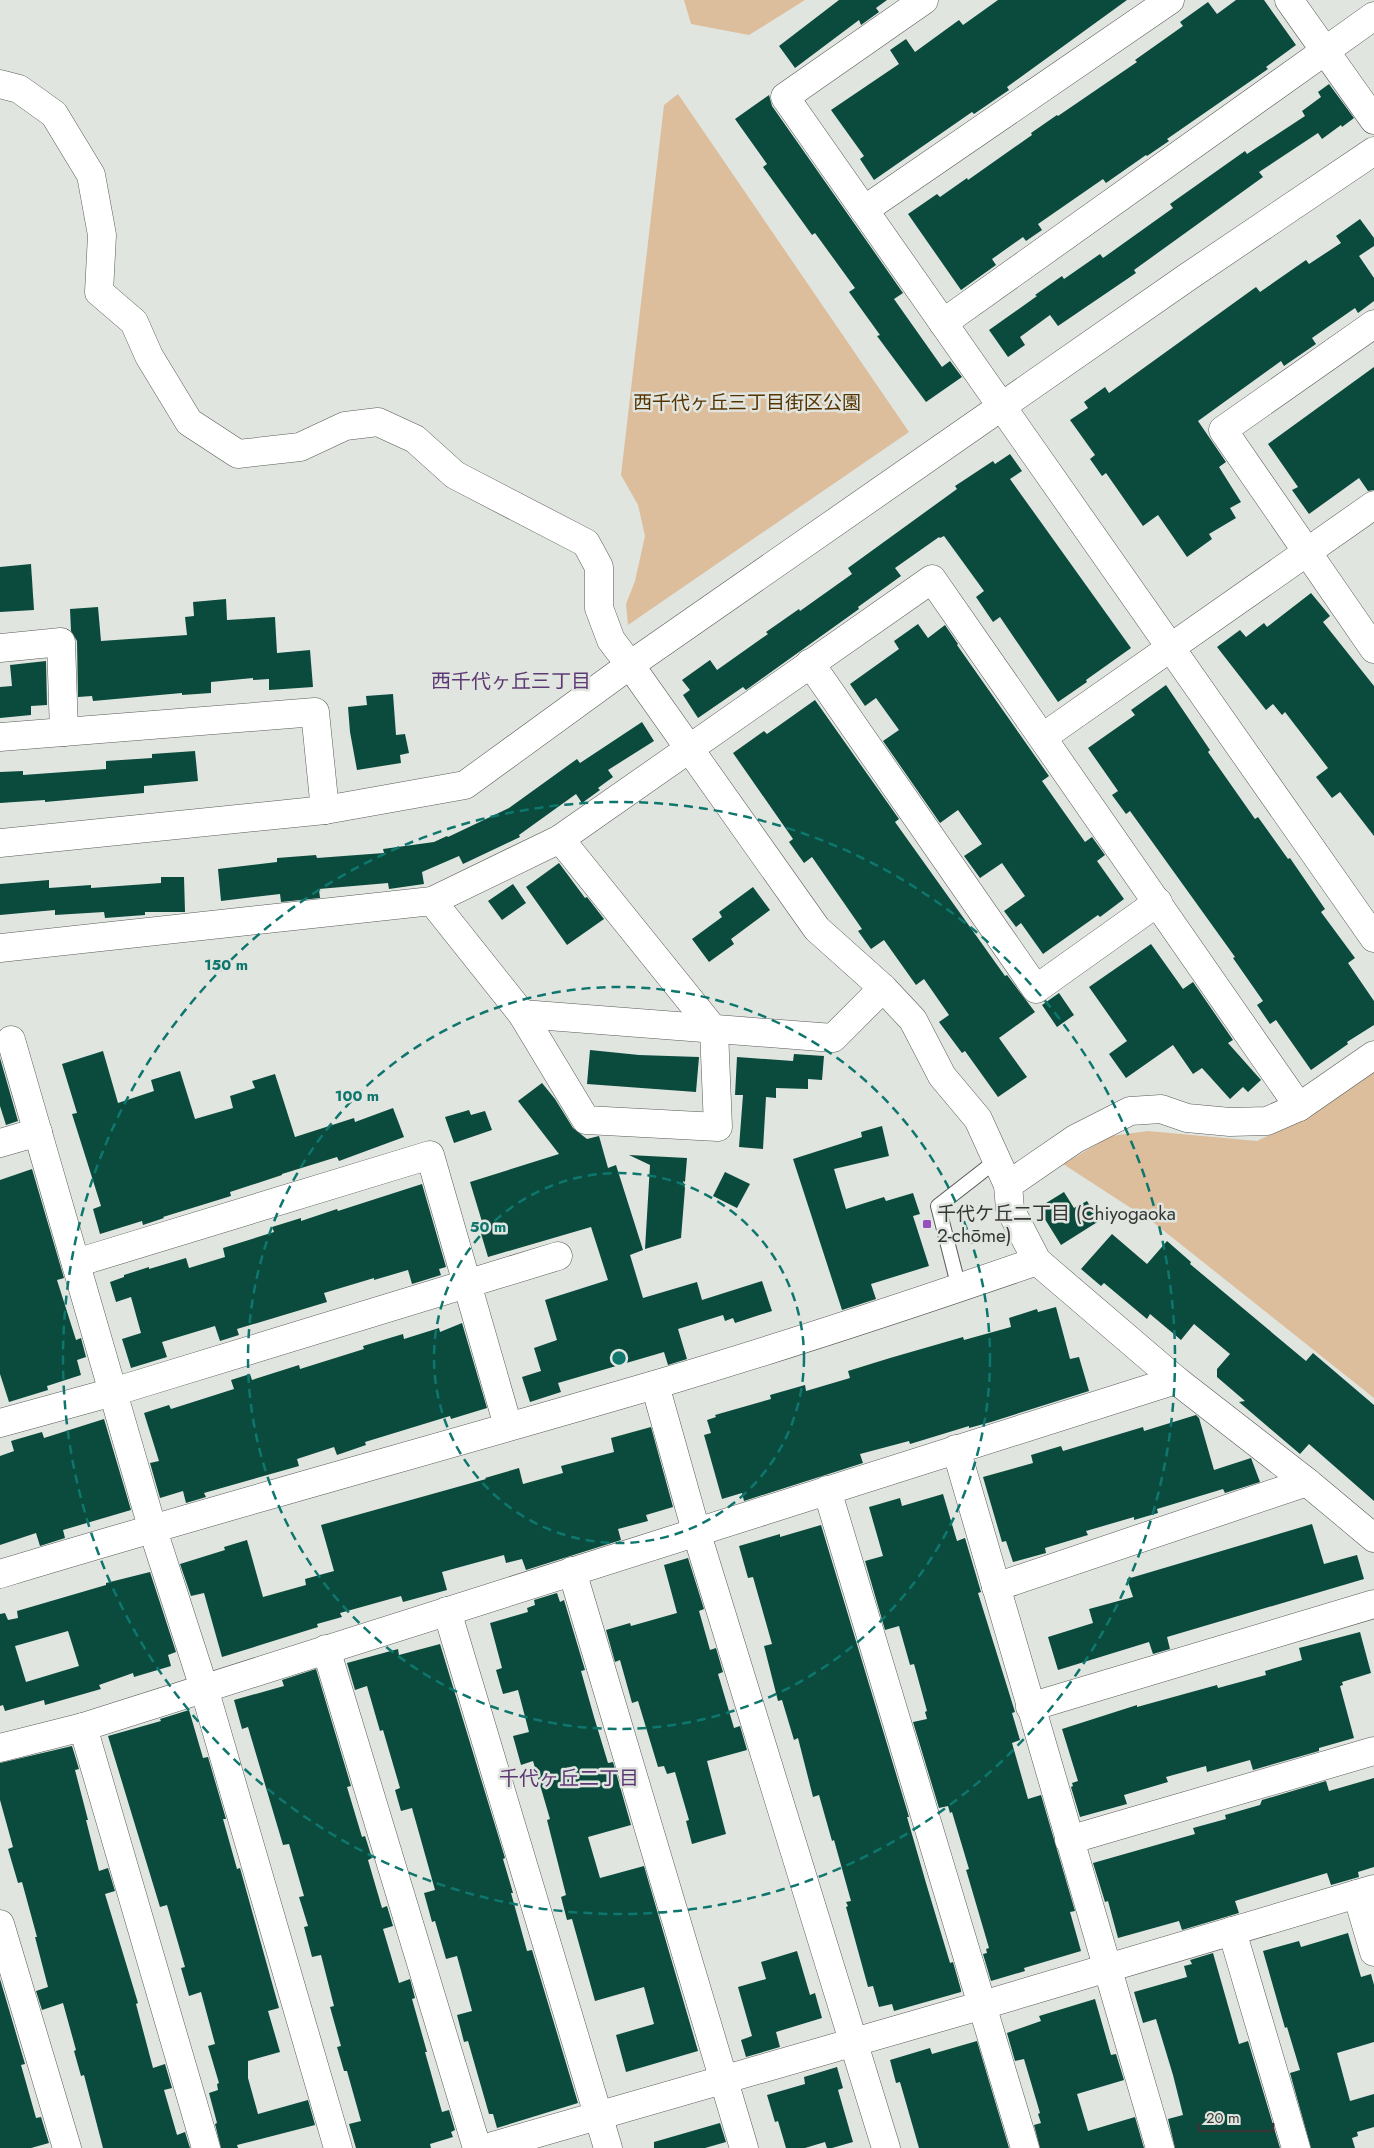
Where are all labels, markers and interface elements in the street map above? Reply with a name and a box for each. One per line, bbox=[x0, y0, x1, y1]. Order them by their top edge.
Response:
park label: 西千代ヶ丘三丁目街区公園 bbox=[633, 389, 861, 416]
district label: 西千代ヶ丘三丁目 bbox=[431, 667, 591, 696]
text: 150 m bbox=[204, 954, 248, 976]
text: 100 m bbox=[335, 1085, 379, 1107]
place label: 千代ケ丘二丁目 (Chiyogaoka 2-chōme) bbox=[937, 1200, 1176, 1249]
text: 50 m bbox=[470, 1216, 506, 1238]
marker: 千代ケ丘二丁目 (Chiyogaoka 2-chōme) bbox=[921, 1218, 933, 1230]
centre of rings bbox=[610, 1349, 628, 1367]
district label: 千代ヶ丘二丁目 bbox=[499, 1764, 639, 1793]
scale bar bbox=[1199, 2100, 1273, 2132]
text: 20 m bbox=[1206, 2107, 1240, 2129]

